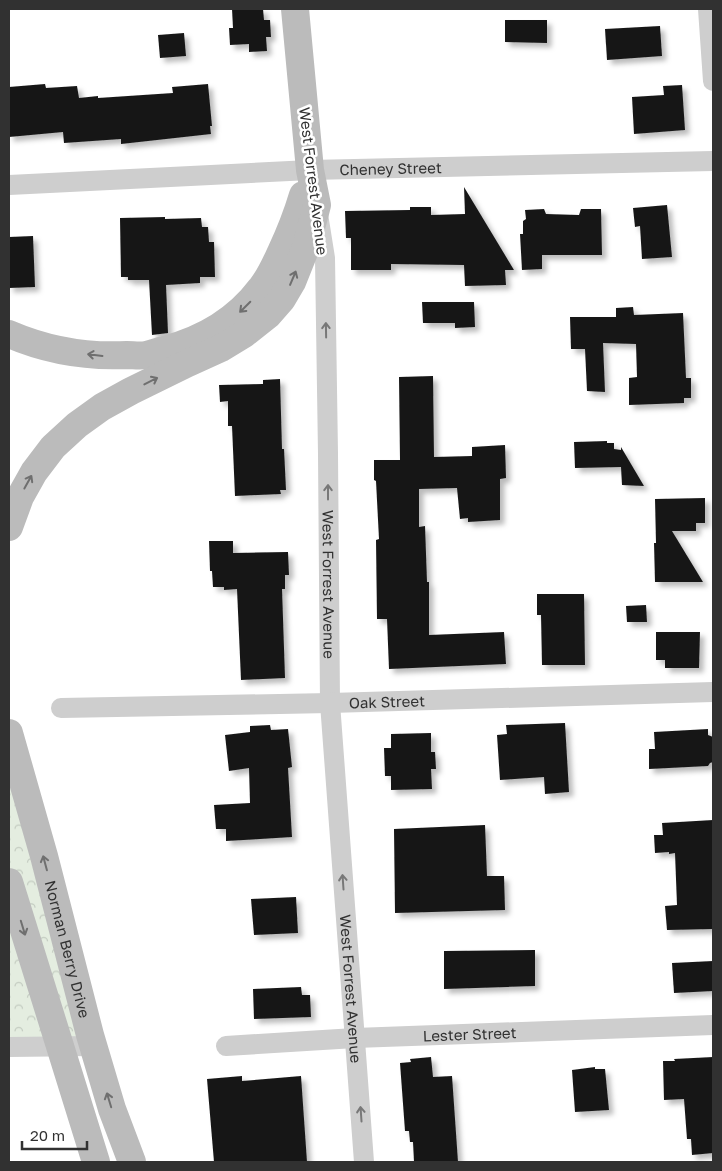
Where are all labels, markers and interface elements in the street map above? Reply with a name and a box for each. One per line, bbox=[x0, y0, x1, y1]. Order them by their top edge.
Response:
street label: West Forrest Avenue bbox=[296, 106, 332, 256]
street label: Cheney Street bbox=[339, 158, 442, 178]
one-way arrow bbox=[289, 271, 299, 286]
one-way arrow bbox=[239, 300, 251, 312]
one-way arrow bbox=[321, 322, 330, 338]
one-way arrow bbox=[87, 350, 103, 360]
one-way arrow bbox=[144, 375, 159, 385]
one-way arrow bbox=[24, 475, 33, 490]
one-way arrow bbox=[323, 485, 333, 501]
street label: West Forrest Avenue bbox=[319, 510, 339, 659]
street label: Oak Street bbox=[349, 691, 425, 711]
one-way arrow bbox=[40, 856, 50, 872]
one-way arrow bbox=[338, 874, 348, 890]
street label: Norman Berry Drive bbox=[42, 878, 94, 1020]
street label: West Forrest Avenue bbox=[337, 914, 366, 1064]
one-way arrow bbox=[18, 920, 28, 936]
street label: Lester Street bbox=[422, 1023, 517, 1045]
one-way arrow bbox=[104, 1092, 114, 1108]
one-way arrow bbox=[356, 1106, 365, 1122]
scale bar bbox=[22, 1118, 88, 1150]
text: 20 m bbox=[30, 1126, 65, 1144]

